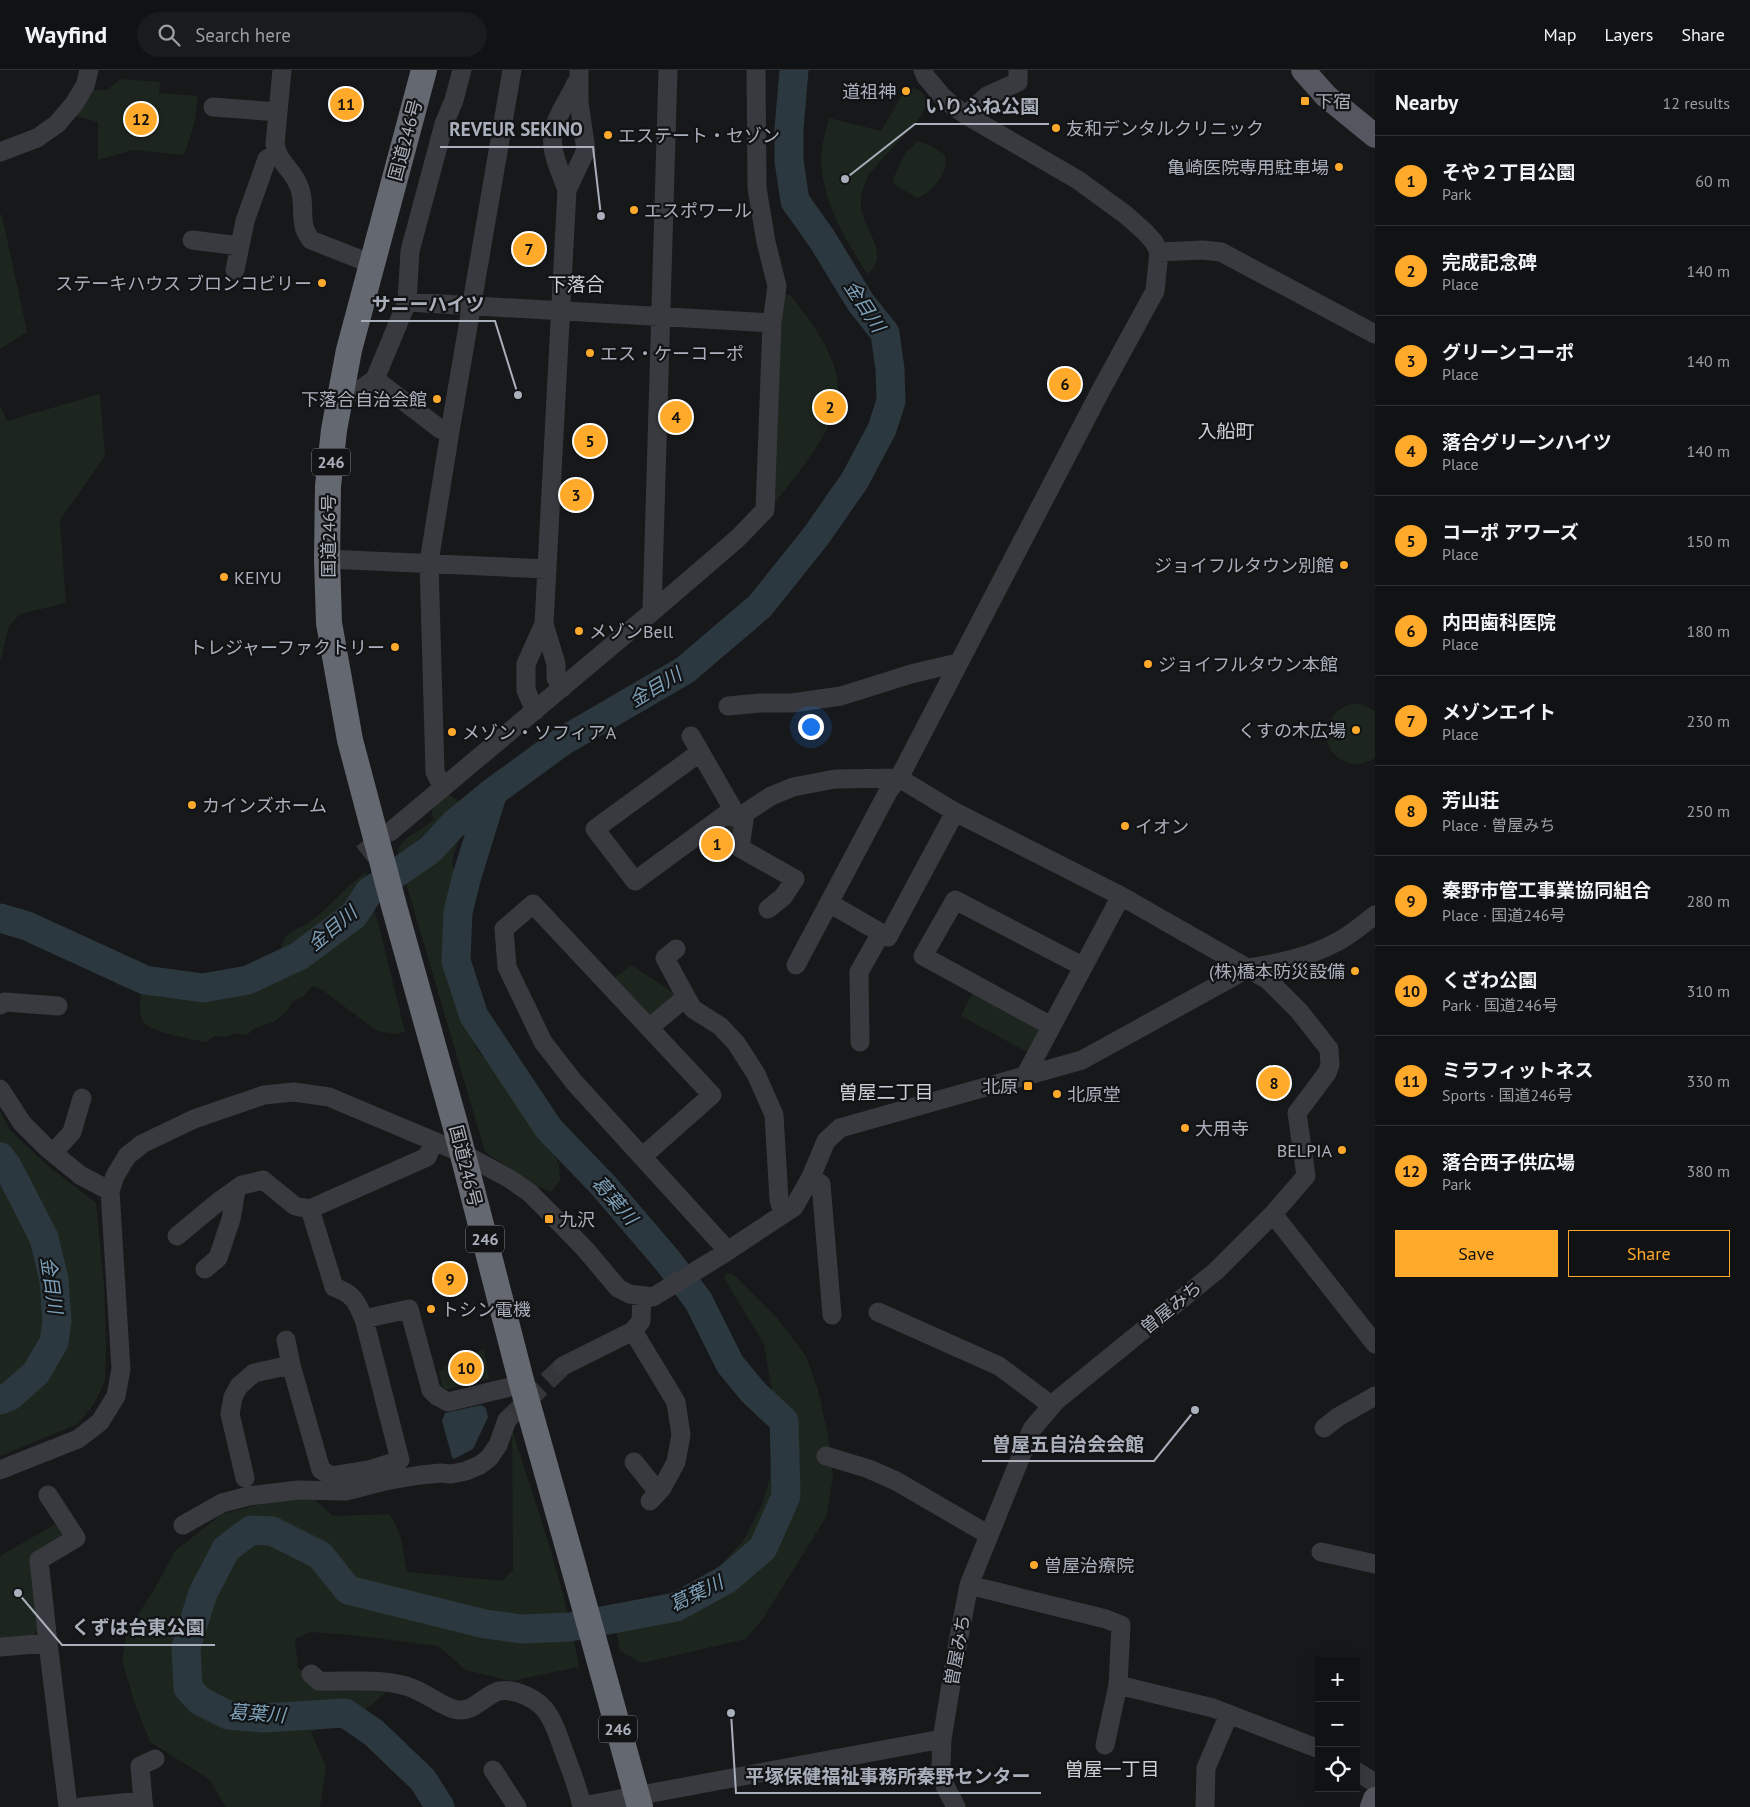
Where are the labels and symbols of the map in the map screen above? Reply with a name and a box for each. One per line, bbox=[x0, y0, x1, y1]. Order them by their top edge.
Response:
place label: 道祖神 bbox=[842, 80, 896, 103]
pin: 11 bbox=[330, 85, 362, 123]
marker: 道祖神 bbox=[900, 85, 912, 97]
callout: いりふね公園 bbox=[915, 90, 1049, 124]
place label: 下宿 bbox=[1315, 90, 1351, 113]
text: いりふね公園 bbox=[925, 94, 1039, 118]
marker: 下宿 bbox=[1299, 95, 1311, 107]
street label: 国道246号 bbox=[383, 97, 427, 183]
pin: 12 bbox=[125, 100, 157, 138]
callout: REVEUR SEKINO bbox=[440, 113, 593, 147]
text: REVEUR SEKINO bbox=[449, 117, 583, 141]
place label: 友和デンタルクリニック bbox=[1066, 117, 1264, 140]
marker: 友和デンタルクリニック bbox=[1050, 122, 1062, 134]
place label: エステート・セゾン bbox=[618, 124, 780, 147]
marker: エステート・セゾン bbox=[602, 129, 614, 141]
place label: 亀崎医院専用駐車場 bbox=[1167, 156, 1329, 179]
marker: 亀崎医院専用駐車場 bbox=[1333, 161, 1345, 173]
place label: エスポワール bbox=[644, 199, 752, 222]
marker: エスポワール bbox=[628, 204, 640, 216]
pin: 7 bbox=[513, 230, 545, 268]
place label: ステーキハウス ブロンコビリー bbox=[55, 272, 312, 295]
district label: 下落合 bbox=[547, 272, 605, 296]
water label: 金目川 bbox=[839, 276, 892, 338]
marker: ステーキハウス ブロンコビリー bbox=[316, 277, 328, 289]
callout: サニーハイツ bbox=[361, 287, 495, 321]
text: サニーハイツ bbox=[371, 292, 485, 316]
place label: エス・ケーコーポ bbox=[600, 342, 744, 365]
marker: エス・ケーコーポ bbox=[584, 347, 596, 359]
pin: 6 bbox=[1049, 365, 1081, 403]
place label: 下落合自治会館 bbox=[301, 388, 427, 411]
pin: 2 bbox=[814, 388, 846, 426]
marker: 下落合自治会館 bbox=[431, 393, 443, 405]
pin: 4 bbox=[660, 398, 692, 436]
district label: 入船町 bbox=[1197, 419, 1255, 443]
pin: 5 bbox=[574, 422, 606, 460]
road number: 246 bbox=[312, 448, 350, 476]
pin: 3 bbox=[560, 476, 592, 514]
street label: 国道246号 bbox=[317, 494, 340, 578]
place label: ジョイフルタウン別館 bbox=[1154, 554, 1334, 577]
marker: ジョイフルタウン別館 bbox=[1338, 559, 1350, 571]
place label: KEIYU bbox=[234, 566, 282, 589]
marker: KEIYU bbox=[218, 571, 230, 583]
place label: メゾンBell bbox=[589, 620, 674, 643]
marker: メゾンBell bbox=[573, 625, 585, 637]
place label: トレジャーファクトリー bbox=[189, 636, 385, 659]
marker: トレジャーファクトリー bbox=[389, 641, 401, 653]
place label: ジョイフルタウン本館 bbox=[1158, 653, 1338, 676]
marker: ジョイフルタウン本館 bbox=[1142, 658, 1154, 670]
water label: 金目川 bbox=[624, 661, 687, 712]
your location bbox=[798, 714, 824, 740]
place label: くすの木広場 bbox=[1238, 719, 1346, 742]
place label: メゾン・ソフィアA bbox=[462, 721, 617, 744]
marker: くすの木広場 bbox=[1350, 724, 1362, 736]
marker: メゾン・ソフィアA bbox=[446, 726, 458, 738]
place label: カインズホーム bbox=[202, 794, 327, 817]
marker: カインズホーム bbox=[186, 799, 198, 811]
place label: イオン bbox=[1135, 815, 1189, 838]
marker: イオン bbox=[1119, 820, 1131, 832]
pin: 1 bbox=[701, 825, 733, 863]
water label: 金目川 bbox=[302, 899, 363, 956]
place label: (株)橋本防災設備 bbox=[1209, 960, 1345, 983]
marker: (株)橋本防災設備 bbox=[1349, 965, 1361, 977]
pin: 8 bbox=[1258, 1064, 1290, 1102]
place label: 北原 bbox=[982, 1075, 1018, 1098]
district label: 曽屋二丁目 bbox=[838, 1080, 934, 1104]
marker: 北原 bbox=[1022, 1080, 1034, 1092]
place label: 北原堂 bbox=[1067, 1083, 1121, 1106]
marker: 北原堂 bbox=[1051, 1088, 1063, 1100]
place label: 大用寺 bbox=[1195, 1117, 1249, 1140]
marker: 大用寺 bbox=[1179, 1122, 1191, 1134]
street label: 国道246号 bbox=[445, 1123, 487, 1209]
place label: BELPIA bbox=[1277, 1139, 1332, 1162]
marker: BELPIA bbox=[1336, 1144, 1348, 1156]
water label: 葛葉川 bbox=[587, 1171, 644, 1231]
place label: 九沢 bbox=[559, 1208, 595, 1231]
marker: 九沢 bbox=[543, 1213, 555, 1225]
road number: 246 bbox=[466, 1226, 504, 1252]
water label: 金目川 bbox=[36, 1255, 68, 1317]
pin: 9 bbox=[434, 1260, 466, 1298]
street label: 曽屋みち bbox=[1136, 1275, 1206, 1339]
place label: トシン電機 bbox=[441, 1298, 531, 1321]
marker: トシン電機 bbox=[425, 1303, 437, 1315]
pin: 10 bbox=[450, 1349, 482, 1387]
callout: 曽屋五自治会会館 bbox=[982, 1427, 1154, 1461]
text: 曽屋五自治会会館 bbox=[992, 1432, 1144, 1456]
place label: 曽屋治療院 bbox=[1044, 1554, 1134, 1577]
marker: 曽屋治療院 bbox=[1028, 1559, 1040, 1571]
water label: 葛葉川 bbox=[665, 1569, 729, 1616]
callout: くずは台東公園 bbox=[62, 1611, 215, 1645]
street label: 曽屋みち bbox=[939, 1613, 975, 1687]
text: くずは台東公園 bbox=[71, 1615, 205, 1639]
water label: 葛葉川 bbox=[228, 1699, 288, 1727]
road number: 246 bbox=[599, 1716, 637, 1742]
district label: 曽屋一丁目 bbox=[1064, 1757, 1160, 1781]
callout: 平塚保健福祉事務所秦野センター bbox=[736, 1759, 1041, 1793]
text: 平塚保健福祉事務所秦野センター bbox=[745, 1764, 1031, 1788]

